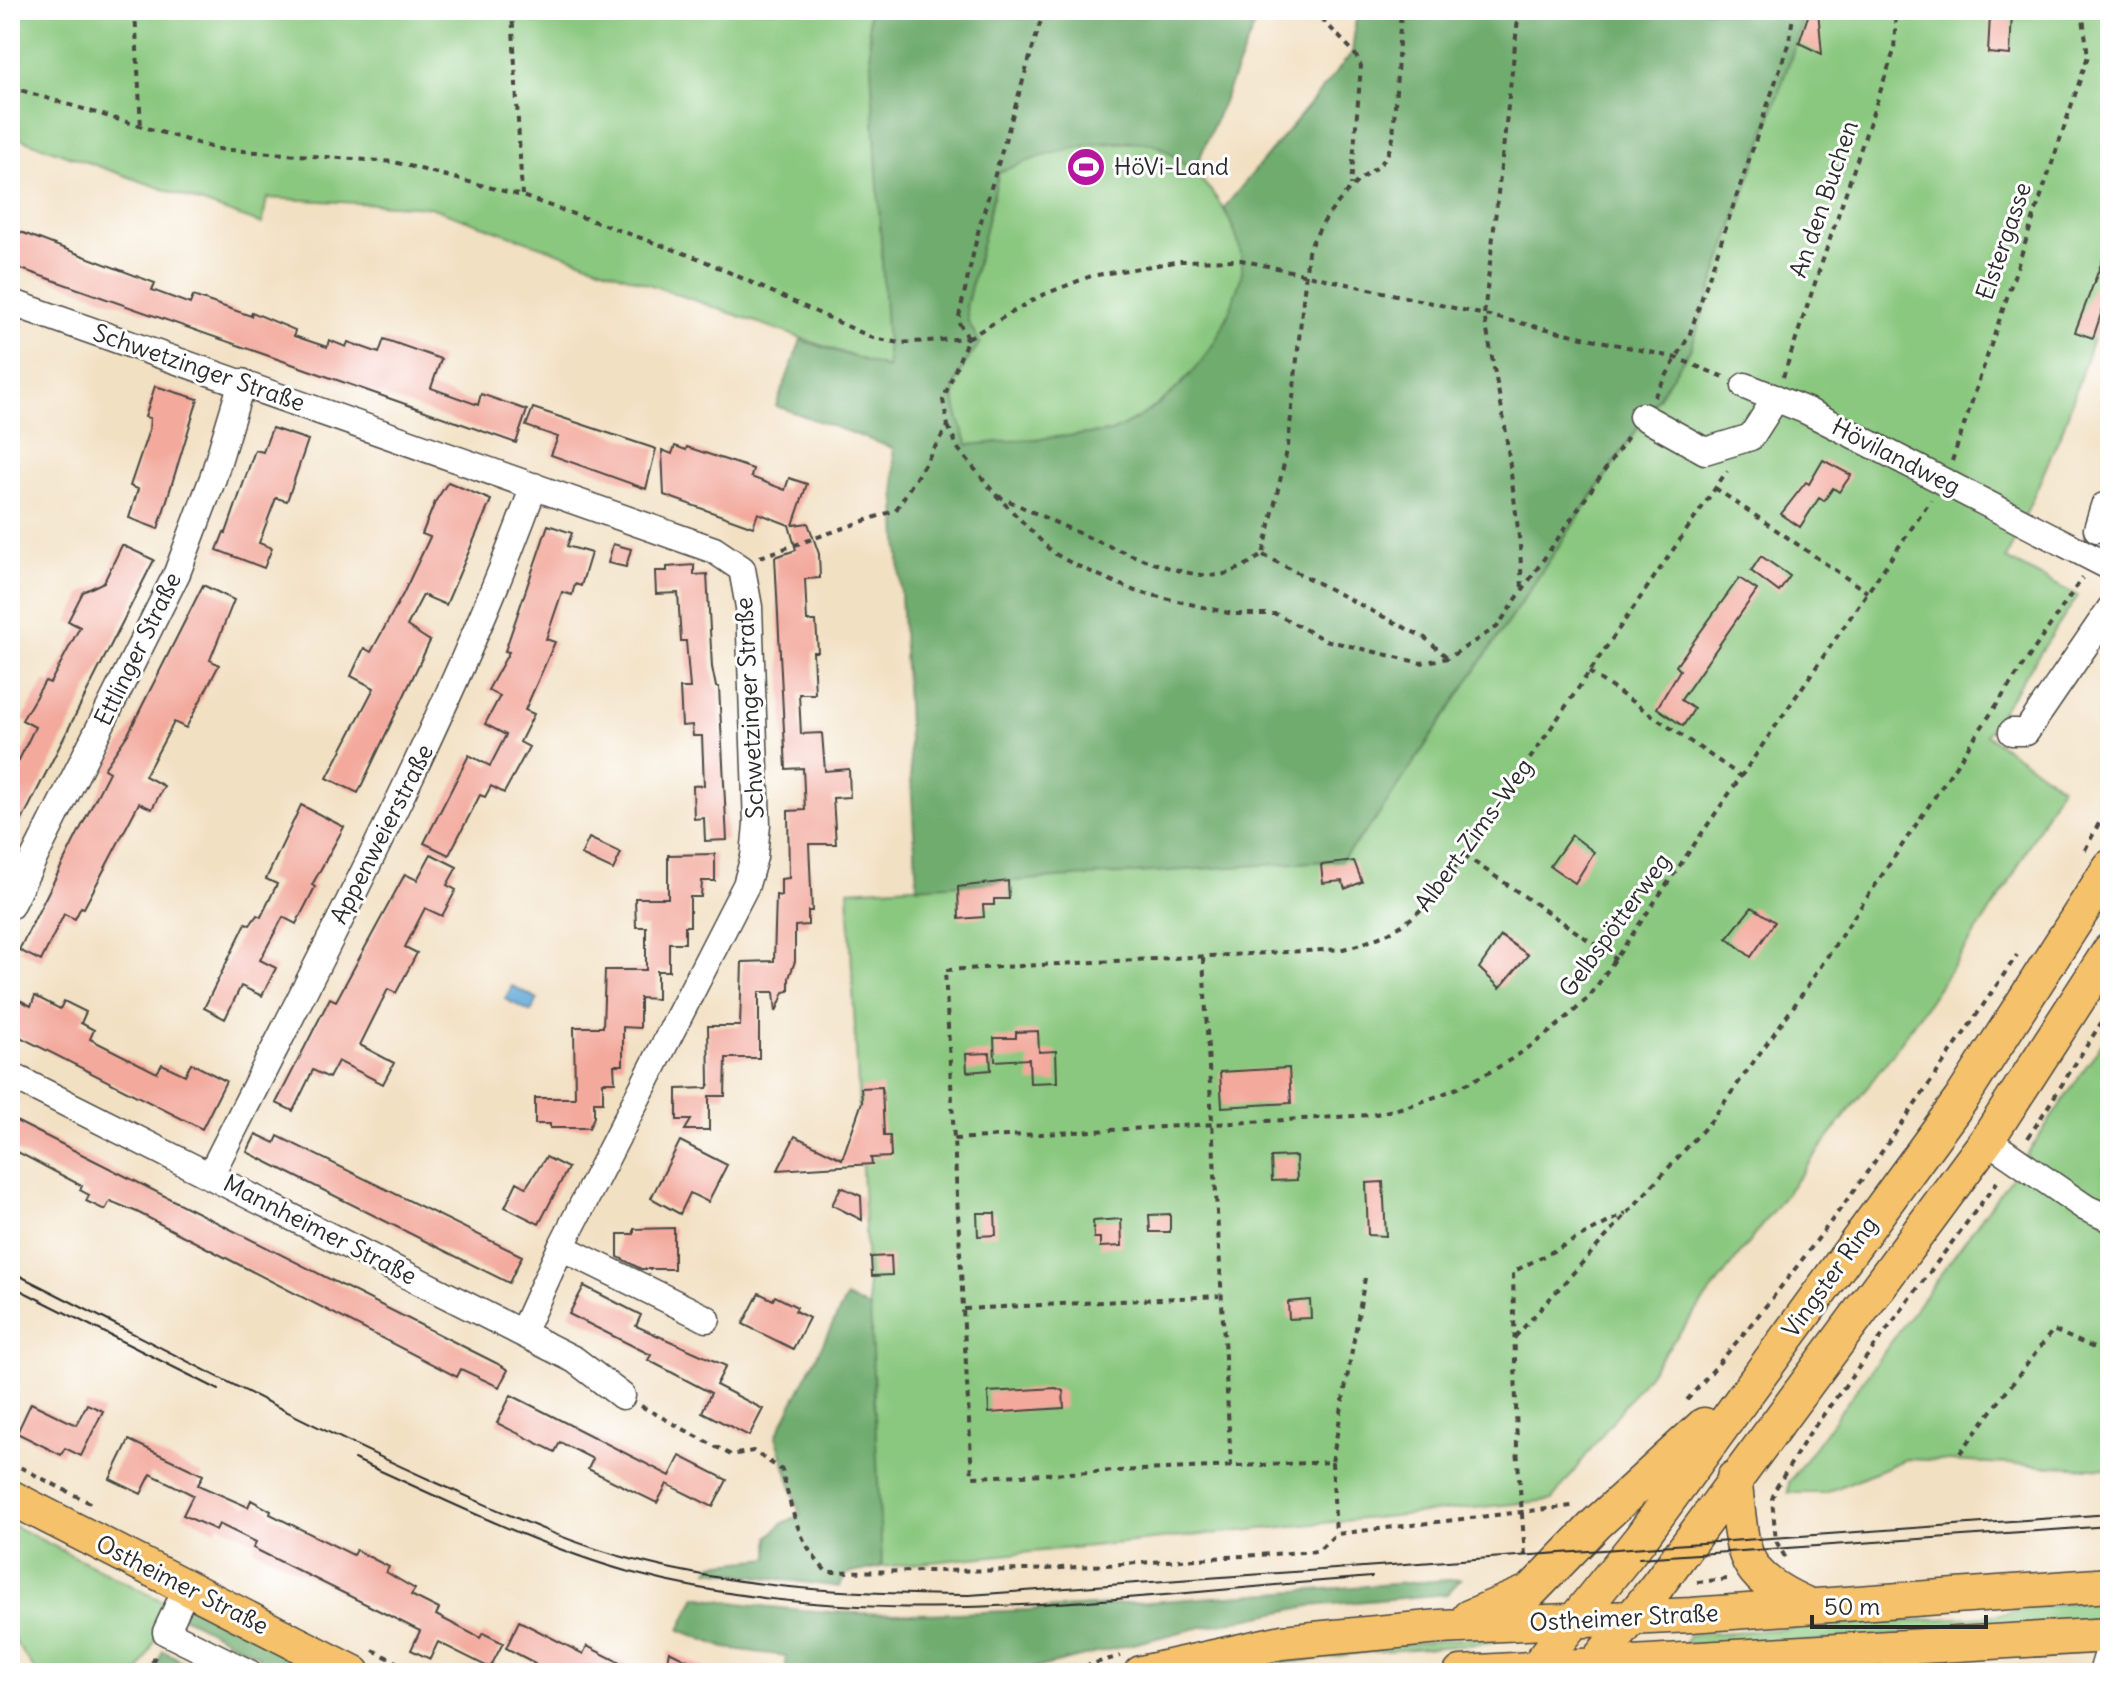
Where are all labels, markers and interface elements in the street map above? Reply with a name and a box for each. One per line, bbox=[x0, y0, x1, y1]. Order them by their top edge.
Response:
street label: An den Buchen bbox=[1782, 116, 1864, 281]
sports icon: HöVi-Land bbox=[1065, 146, 1107, 188]
place label: HöVi-Land bbox=[1114, 151, 1229, 181]
street label: Elstergasse bbox=[1969, 178, 2037, 304]
street label: Schwetzinger Straße bbox=[90, 317, 309, 417]
street label: Hövilandweg bbox=[1827, 411, 1966, 501]
street label: Ettlinger Straße bbox=[87, 567, 187, 730]
street label: Schwetzinger Straße bbox=[728, 596, 770, 820]
street label: Appenweierstraße bbox=[323, 739, 439, 928]
street label: Albert-Zims-Weg bbox=[1408, 752, 1539, 917]
street label: Gelbspötterweg bbox=[1552, 847, 1676, 1002]
street label: Mannheimer Straße bbox=[219, 1167, 422, 1291]
street label: Vingster Ring bbox=[1775, 1210, 1883, 1343]
street label: Ostheimer Straße bbox=[91, 1528, 274, 1640]
scale bar bbox=[1812, 1579, 1986, 1629]
text: 50 m bbox=[1824, 1591, 1880, 1621]
street label: Ostheimer Straße bbox=[1529, 1597, 1719, 1637]

